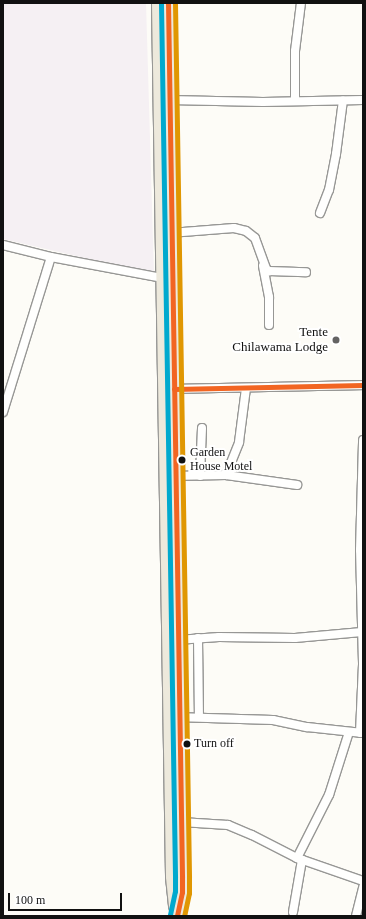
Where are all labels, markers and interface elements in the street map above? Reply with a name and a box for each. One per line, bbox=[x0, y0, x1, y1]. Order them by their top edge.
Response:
place label: Tente Chilawama Lodge bbox=[232, 325, 328, 356]
marker: Tente Chilawama Lodge bbox=[331, 335, 341, 345]
place label: Garden House Motel bbox=[190, 446, 252, 474]
marker: Garden House Motel bbox=[177, 455, 187, 465]
place label: Turn off bbox=[194, 737, 234, 751]
marker: Turn off bbox=[182, 739, 192, 749]
scale bar bbox=[10, 885, 124, 911]
text: 100 m bbox=[15, 893, 45, 907]

